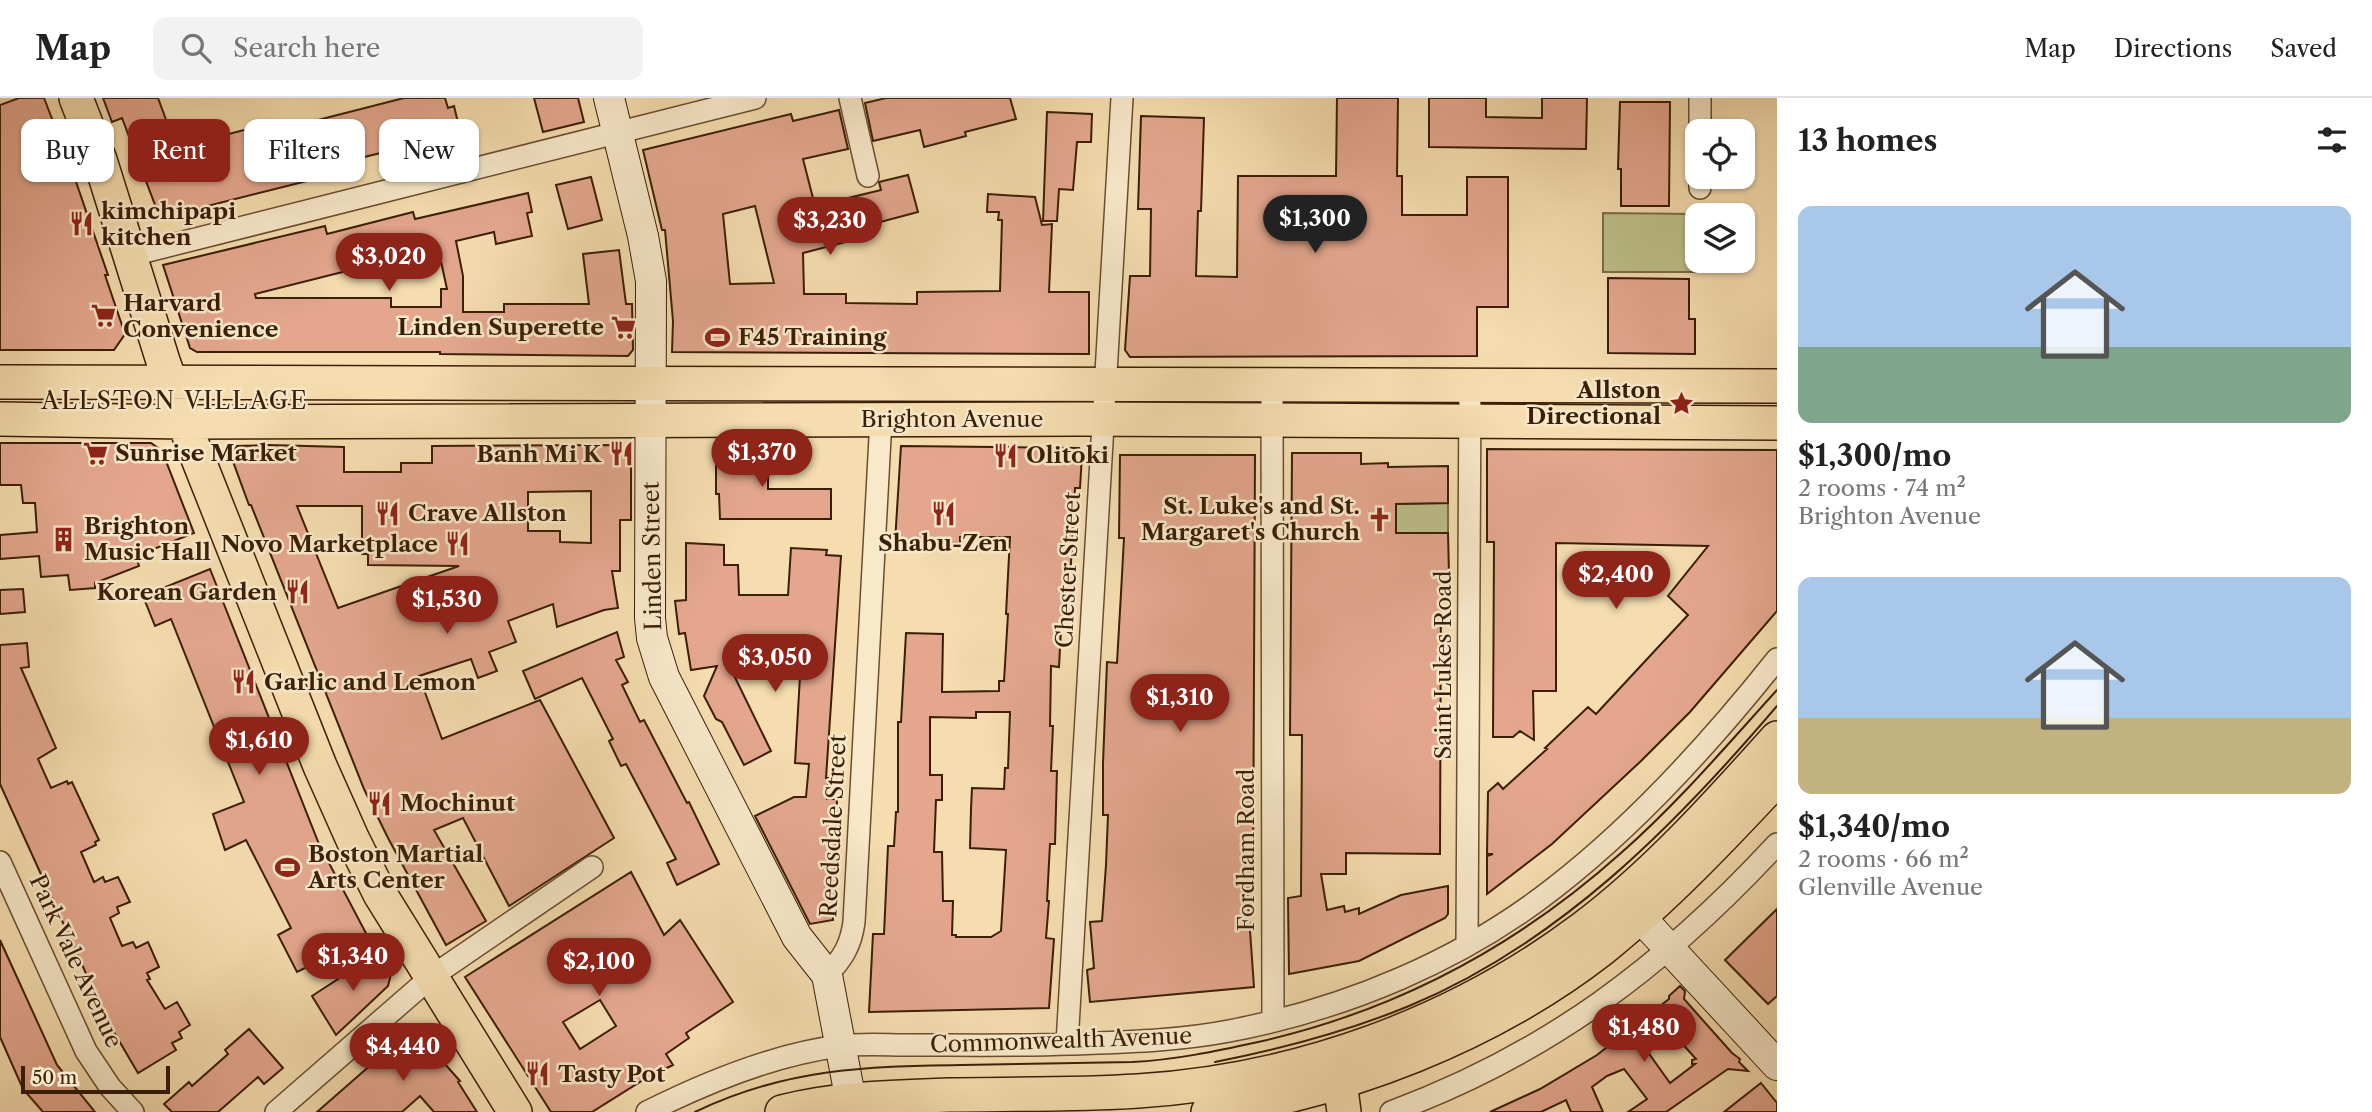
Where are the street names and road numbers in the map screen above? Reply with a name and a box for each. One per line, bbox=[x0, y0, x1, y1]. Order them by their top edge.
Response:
street label: Brighton Avenue bbox=[861, 405, 1043, 433]
street label: Linden Street bbox=[637, 481, 667, 631]
street label: Chester Street bbox=[1050, 491, 1086, 649]
street label: Saint Lukes Road bbox=[1429, 571, 1457, 760]
street label: Reedsdale Street bbox=[814, 734, 852, 918]
street label: Fordham Road bbox=[1232, 769, 1260, 931]
street label: Park Vale Avenue bbox=[24, 870, 128, 1052]
street label: Commonwealth Avenue bbox=[929, 1021, 1193, 1059]

